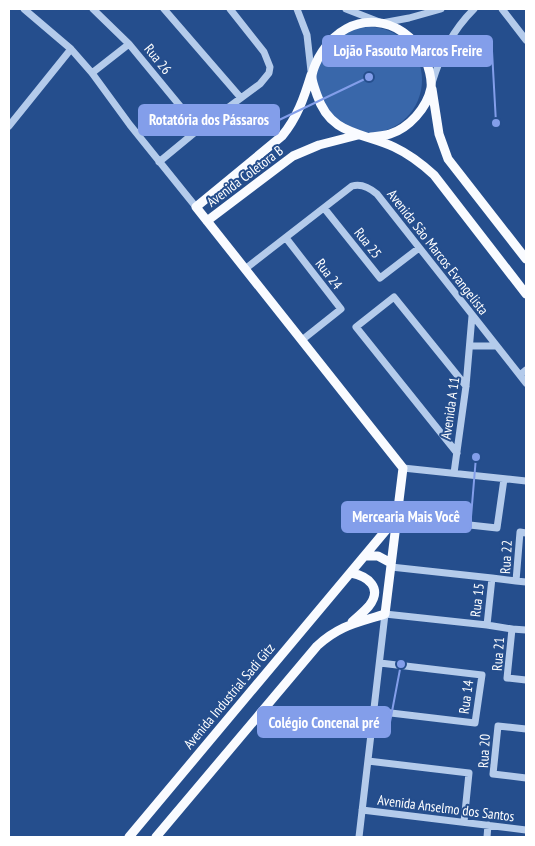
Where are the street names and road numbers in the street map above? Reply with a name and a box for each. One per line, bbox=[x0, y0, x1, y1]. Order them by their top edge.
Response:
street label: Rua 26 bbox=[140, 40, 176, 78]
street label: Avenida Coletora B bbox=[203, 141, 287, 211]
street label: Avenida São Marcos Evangelista bbox=[383, 186, 493, 318]
street label: Rua 25 bbox=[350, 224, 386, 262]
street label: Rua 24 bbox=[312, 255, 347, 294]
street label: Avenida A 11 bbox=[437, 376, 463, 440]
street label: Rua 22 bbox=[496, 540, 516, 574]
street label: Rua 15 bbox=[466, 582, 488, 618]
street label: Rua 21 bbox=[488, 636, 508, 672]
street label: Avenida Industrial Sadi Gitz bbox=[180, 639, 278, 753]
street label: Rua 14 bbox=[455, 678, 477, 715]
street label: Rua 20 bbox=[474, 734, 494, 768]
street label: Avenida Anselmo dos Santos bbox=[377, 791, 516, 825]

